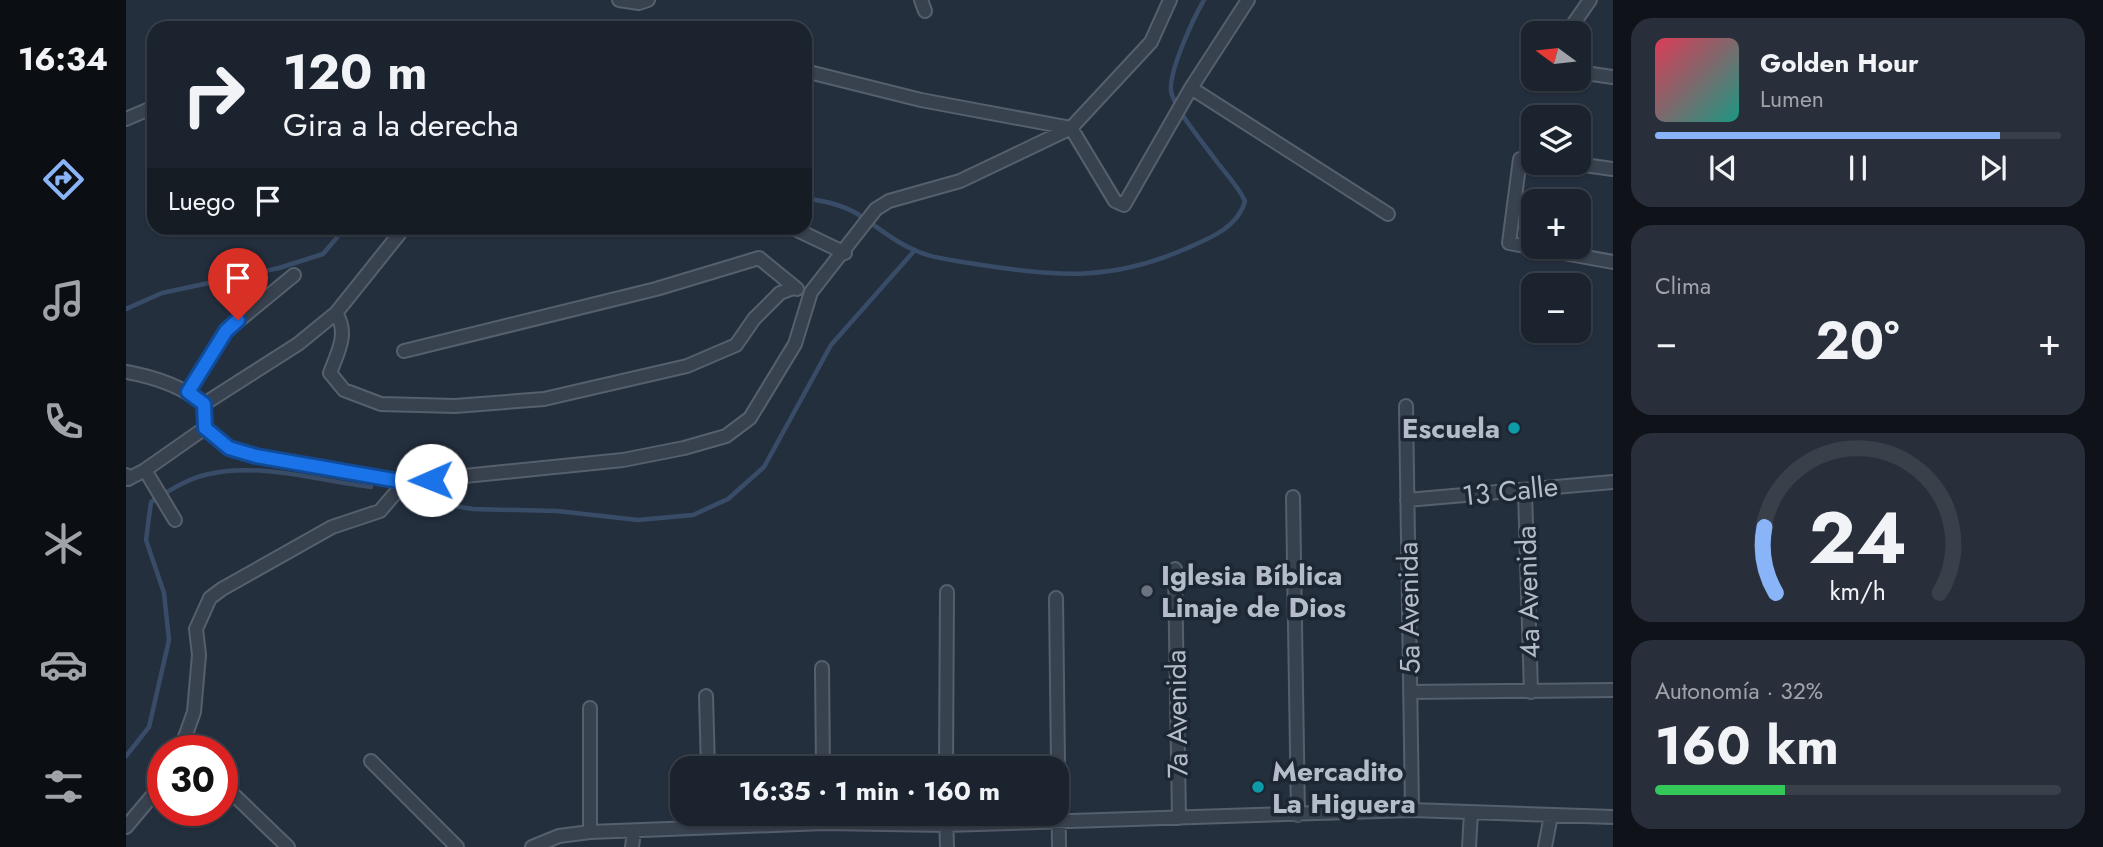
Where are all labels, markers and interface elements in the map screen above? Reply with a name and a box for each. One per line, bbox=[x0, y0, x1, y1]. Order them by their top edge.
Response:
north arrow bbox=[1521, 21, 1591, 91]
map controls bbox=[1521, 21, 1591, 343]
text: 16:34 bbox=[18, 36, 108, 82]
text: 120 m bbox=[283, 37, 427, 107]
text: Golden Hour bbox=[1760, 44, 1919, 82]
icon: right bbox=[168, 49, 259, 140]
text: Lumen bbox=[1760, 82, 1824, 116]
text: Gira a la derecha bbox=[283, 102, 519, 148]
button: layers bbox=[1521, 105, 1591, 175]
icon: previous bbox=[1704, 149, 1742, 187]
icon: pause bbox=[1839, 149, 1877, 187]
icon: next bbox=[1974, 149, 2012, 187]
icon: directions bbox=[39, 155, 88, 204]
text: Luego bbox=[168, 182, 235, 220]
icon: arrive bbox=[249, 182, 287, 220]
button: + bbox=[1521, 189, 1591, 259]
pin bbox=[208, 248, 268, 320]
icon: arrive bbox=[219, 259, 257, 297]
text: Clima bbox=[1655, 269, 1711, 303]
button: − bbox=[1521, 273, 1591, 343]
icon: music bbox=[39, 276, 88, 325]
text: 20° bbox=[1816, 303, 1900, 379]
text: − bbox=[1655, 314, 1677, 369]
text: + bbox=[2038, 314, 2061, 369]
icon: phone bbox=[39, 397, 88, 446]
place label: Escuela bbox=[1402, 408, 1500, 449]
marker: Escuela bbox=[1506, 420, 1522, 436]
position arrow bbox=[394, 443, 468, 517]
street label: 13 Calle bbox=[1460, 466, 1560, 516]
text: 24 bbox=[1809, 486, 1907, 591]
icon: climate bbox=[39, 519, 88, 568]
street label: 4a Avenida bbox=[1505, 525, 1551, 659]
street label: 5a Avenida bbox=[1387, 541, 1431, 675]
place label: Iglesia Bíblica Linaje de Dios bbox=[1161, 555, 1346, 628]
text: km/h bbox=[1830, 573, 1886, 609]
marker: Iglesia Bíblica Linaje de Dios bbox=[1139, 583, 1155, 599]
icon: car bbox=[39, 640, 88, 689]
street label: 7a Avenida bbox=[1155, 649, 1199, 779]
text: Autonomía · 32% bbox=[1655, 674, 1823, 708]
text: 160 km bbox=[1655, 708, 1839, 784]
speed limit sign: 30 bbox=[147, 735, 238, 826]
place label: Mercadito La Higuera bbox=[1272, 751, 1416, 824]
icon: filters bbox=[39, 762, 88, 811]
text: 16:35 · 1 min · 160 m bbox=[739, 772, 1000, 810]
marker: Mercadito La Higuera bbox=[1250, 779, 1266, 795]

